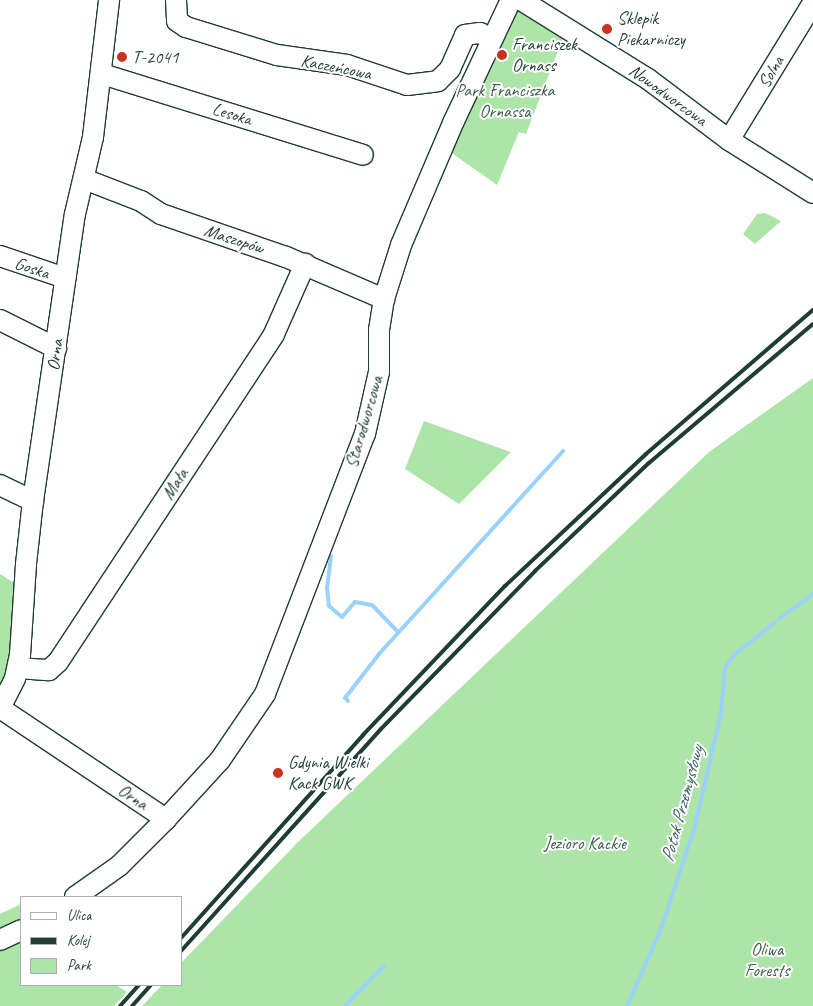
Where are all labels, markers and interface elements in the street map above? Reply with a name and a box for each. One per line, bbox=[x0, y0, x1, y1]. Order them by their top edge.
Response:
place label: Sklepik Piekarniczy bbox=[617, 8, 685, 50]
marker: Sklepik Piekarniczy bbox=[601, 23, 613, 35]
place label: Franciszek Ornass bbox=[512, 34, 577, 76]
place label: T-2041 bbox=[132, 46, 179, 68]
marker: Franciszek Ornass bbox=[496, 49, 508, 61]
street label: Kaczeńcowa bbox=[299, 50, 373, 84]
marker: T-2041 bbox=[116, 51, 128, 63]
street label: Solna bbox=[753, 52, 789, 92]
street label: Nowodworcowa bbox=[625, 60, 711, 130]
park label: Park Franciszka Ornassa bbox=[455, 80, 555, 122]
street label: Lesoka bbox=[210, 98, 254, 130]
street label: Maszopów bbox=[201, 219, 267, 259]
street label: Goska bbox=[12, 252, 52, 284]
street label: Orna bbox=[42, 338, 68, 372]
street label: Starodworcowa bbox=[341, 374, 387, 470]
street label: Mała bbox=[157, 464, 193, 504]
water label: Potok Przemysłowy bbox=[657, 744, 709, 864]
place label: Gdynia Wielki Kack GWK bbox=[288, 752, 369, 794]
marker: Gdynia Wielki Kack GWK bbox=[272, 767, 284, 779]
street label: Orna bbox=[114, 779, 152, 815]
park label: Jezioro Kackie bbox=[544, 832, 626, 854]
legend bbox=[20, 896, 182, 986]
text: Ulica bbox=[67, 906, 91, 925]
text: Kolej bbox=[67, 931, 90, 950]
park label: Oliwa Forests bbox=[745, 939, 789, 982]
text: Park bbox=[67, 956, 91, 975]

